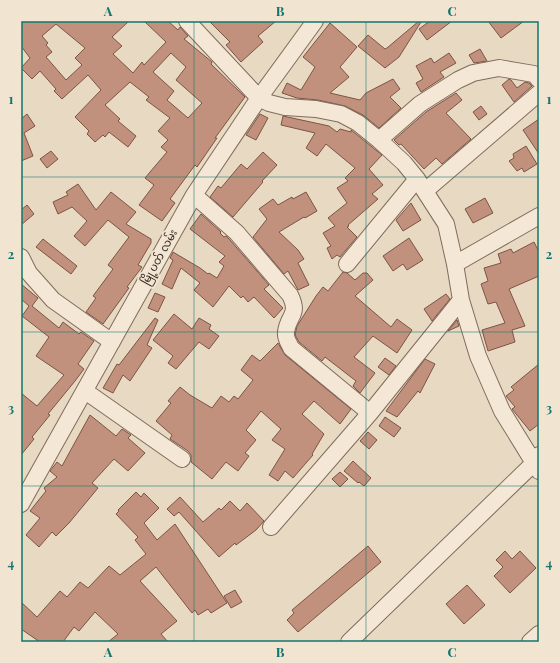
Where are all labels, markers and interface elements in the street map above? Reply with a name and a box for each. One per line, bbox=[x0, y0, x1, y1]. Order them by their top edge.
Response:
text: A bbox=[103, 2, 113, 19]
text: B bbox=[276, 2, 285, 19]
text: C bbox=[447, 2, 457, 19]
text: 1 bbox=[9, 90, 14, 107]
text: 1 bbox=[547, 90, 552, 107]
street label: မြို့ပတ် လမ်း bbox=[137, 226, 182, 288]
text: 2 bbox=[8, 245, 15, 262]
text: 2 bbox=[546, 245, 553, 262]
text: 3 bbox=[8, 399, 14, 416]
text: 3 bbox=[546, 399, 552, 416]
text: 4 bbox=[8, 554, 15, 571]
text: 4 bbox=[546, 554, 553, 571]
text: A bbox=[103, 643, 113, 660]
text: B bbox=[276, 643, 285, 660]
text: C bbox=[447, 643, 457, 660]

